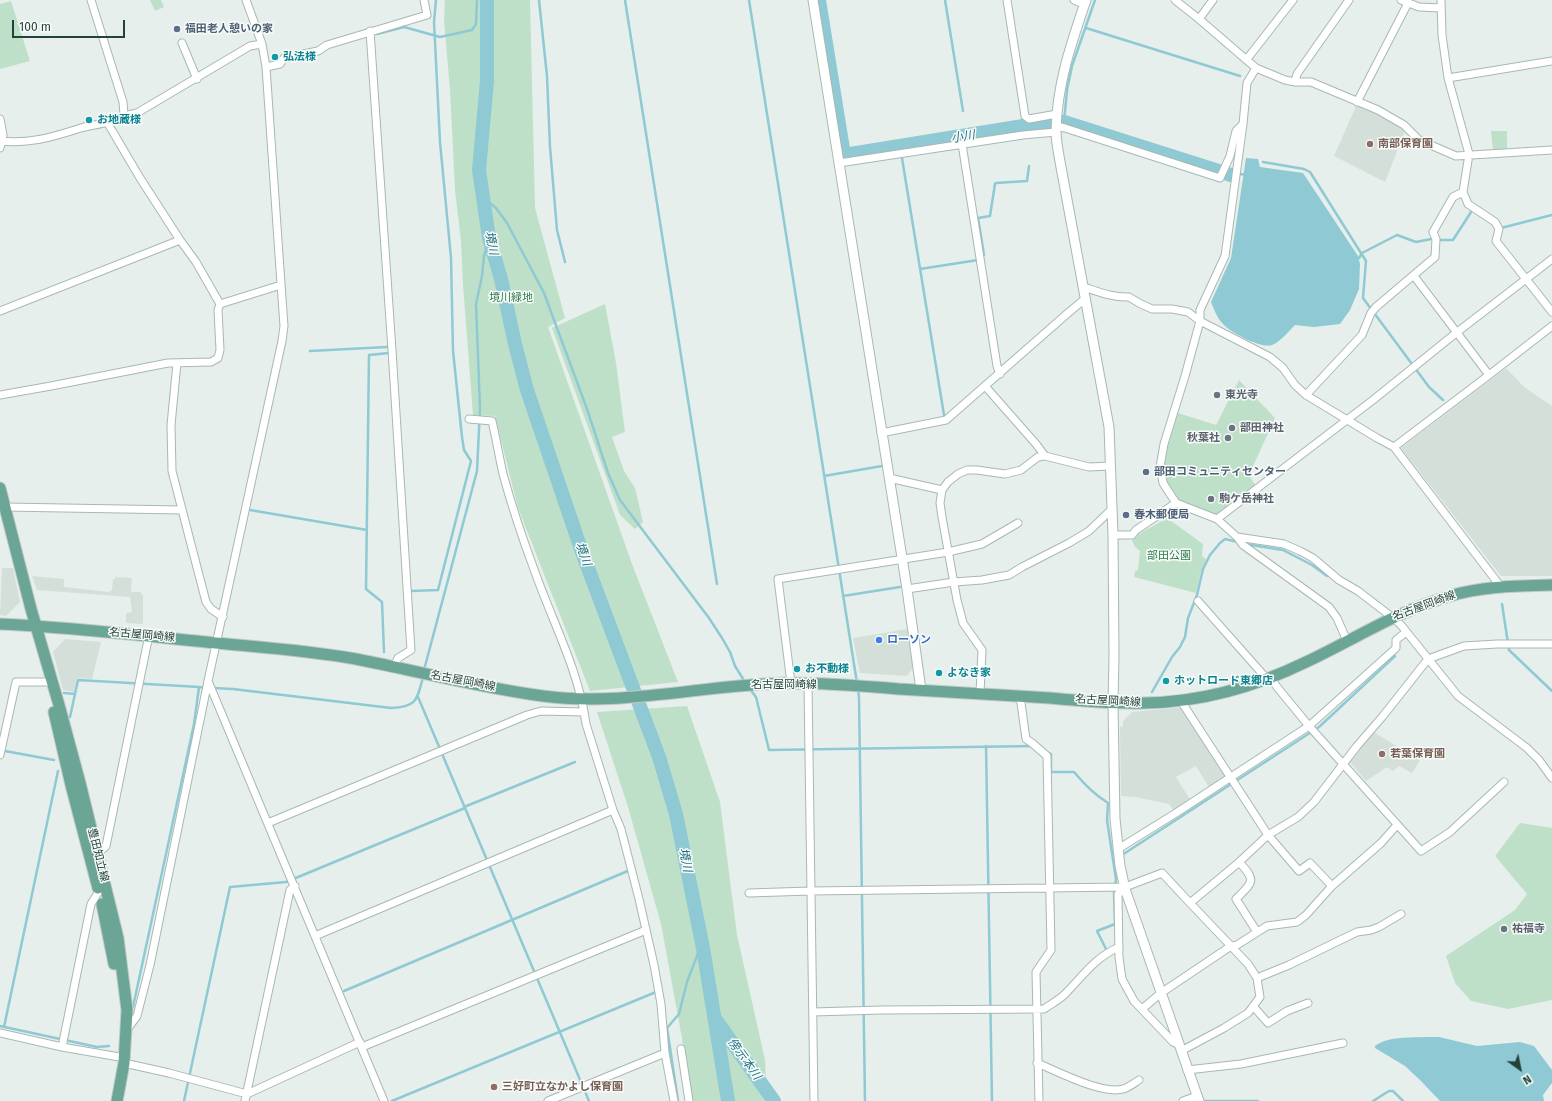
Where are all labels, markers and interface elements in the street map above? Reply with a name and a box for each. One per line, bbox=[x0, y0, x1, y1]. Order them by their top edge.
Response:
scale bar bbox=[14, 12, 127, 38]
text: 100 m bbox=[19, 20, 51, 34]
place label: 福田老人憩いの家 bbox=[185, 22, 273, 36]
marker: 福田老人憩いの家 bbox=[172, 24, 182, 34]
place label: 弘法様 bbox=[283, 50, 316, 64]
marker: 弘法様 bbox=[270, 52, 280, 62]
place label: お地蔵様 bbox=[97, 113, 141, 127]
marker: お地蔵様 bbox=[84, 115, 94, 125]
water label: 小川 bbox=[950, 128, 976, 146]
place label: 南部保育園 bbox=[1378, 137, 1433, 151]
marker: 南部保育園 bbox=[1365, 139, 1375, 149]
water label: 境川 bbox=[481, 230, 501, 256]
park label: 境川緑地 bbox=[489, 291, 533, 305]
place label: 東光寺 bbox=[1225, 388, 1258, 402]
marker: 東光寺 bbox=[1212, 390, 1222, 400]
place label: 部田神社 bbox=[1240, 421, 1284, 435]
marker: 部田神社 bbox=[1227, 423, 1237, 433]
place label: 秋葉社 bbox=[1187, 431, 1220, 445]
marker: 秋葉社 bbox=[1223, 433, 1233, 443]
place label: 部田コミュニティセンター bbox=[1154, 465, 1286, 479]
marker: 部田コミュニティセンター bbox=[1141, 467, 1151, 477]
place label: 駒ケ岳神社 bbox=[1219, 492, 1274, 506]
marker: 駒ケ岳神社 bbox=[1206, 494, 1216, 504]
place label: 春木郵便局 bbox=[1134, 508, 1189, 522]
marker: 春木郵便局 bbox=[1121, 510, 1131, 520]
water label: 境川 bbox=[572, 540, 594, 568]
park label: 部田公園 bbox=[1147, 549, 1191, 563]
street label: 名古屋岡崎線 bbox=[1391, 589, 1457, 623]
street label: 名古屋岡崎線 bbox=[109, 626, 175, 644]
place label: ローソン bbox=[887, 633, 931, 647]
marker: ローソン bbox=[874, 635, 884, 645]
place label: お不動様 bbox=[805, 662, 849, 676]
marker: お不動様 bbox=[792, 664, 802, 674]
place label: よなき家 bbox=[947, 666, 991, 680]
street label: 名古屋岡崎線 bbox=[429, 668, 497, 694]
marker: よなき家 bbox=[934, 668, 944, 678]
place label: ホットロード東郷店 bbox=[1174, 674, 1273, 688]
marker: ホットロード東郷店 bbox=[1161, 676, 1171, 686]
street label: 名古屋岡崎線 bbox=[751, 678, 817, 692]
street label: 名古屋岡崎線 bbox=[1075, 693, 1141, 709]
place label: 若葉保育園 bbox=[1390, 747, 1445, 761]
marker: 若葉保育園 bbox=[1377, 749, 1387, 759]
street label: 豊田知立線 bbox=[85, 827, 111, 883]
water label: 境川 bbox=[676, 847, 694, 873]
place label: 祐福寺 bbox=[1512, 922, 1545, 936]
marker: 祐福寺 bbox=[1499, 924, 1509, 934]
water label: 傍示本川 bbox=[724, 1035, 764, 1083]
north arrow bbox=[1500, 1049, 1540, 1089]
text: N bbox=[1520, 1072, 1533, 1087]
place label: 三好町立なかよし保育園 bbox=[502, 1080, 623, 1094]
marker: 三好町立なかよし保育園 bbox=[489, 1082, 499, 1092]

